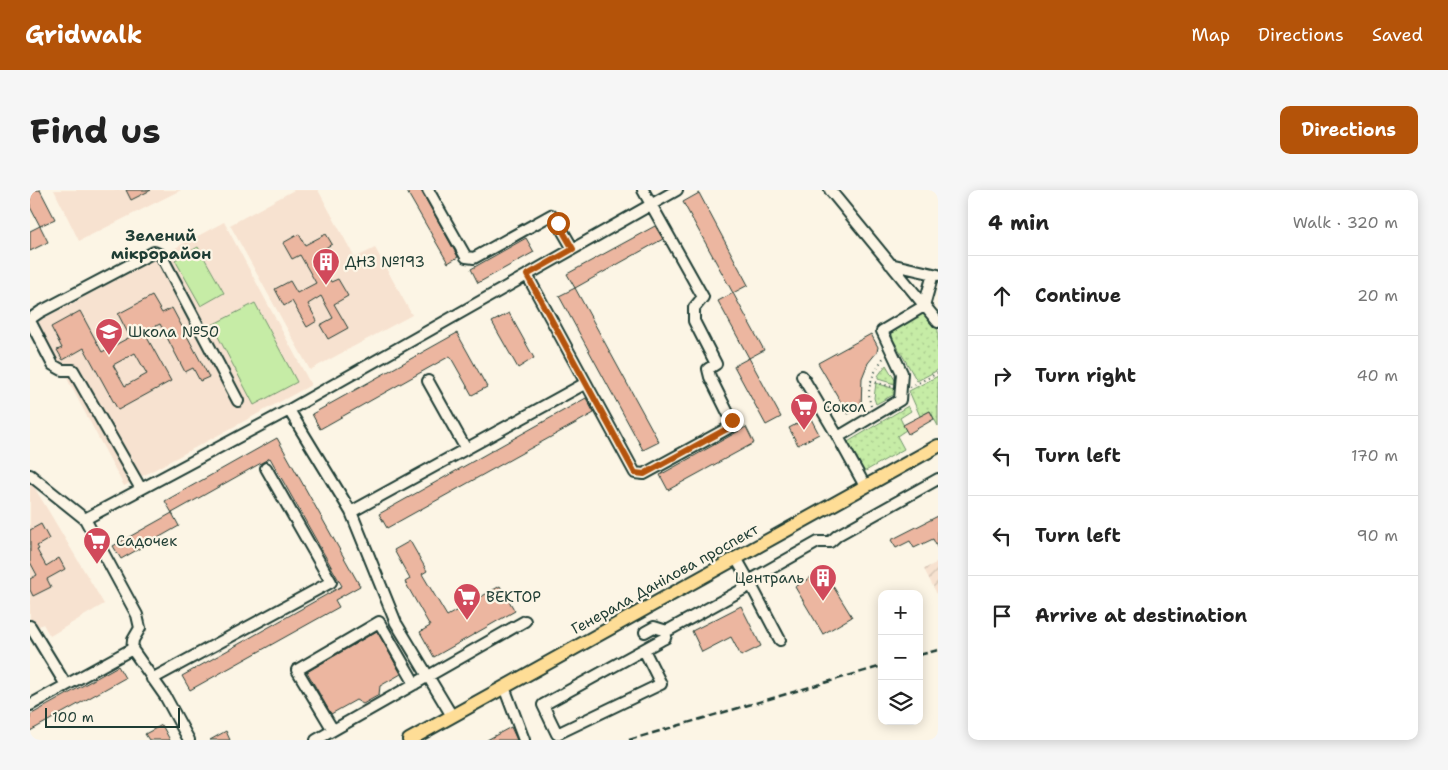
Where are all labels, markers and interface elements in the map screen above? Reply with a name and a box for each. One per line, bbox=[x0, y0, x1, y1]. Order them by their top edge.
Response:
text: Gridwalk bbox=[25, 19, 142, 51]
text: Map bbox=[1192, 23, 1230, 47]
text: Directions bbox=[1258, 23, 1344, 47]
text: Saved bbox=[1372, 23, 1423, 47]
button: Directions bbox=[1280, 106, 1418, 154]
text: Find us bbox=[30, 107, 161, 154]
text: 4 min bbox=[988, 209, 1049, 237]
route start bbox=[547, 212, 570, 235]
text: Walk · 320 m bbox=[1293, 212, 1398, 233]
district label: Зелений мікрорайон bbox=[111, 225, 211, 264]
building icon: ДНЗ №193 bbox=[311, 247, 341, 286]
place label: ДНЗ №193 bbox=[345, 252, 425, 272]
icon: ahead bbox=[988, 282, 1016, 310]
text: Continue bbox=[1035, 283, 1121, 308]
text: 20 m bbox=[1357, 285, 1398, 306]
school or university icon: Школа №50 bbox=[94, 317, 124, 356]
place label: Школа №50 bbox=[128, 322, 219, 342]
icon: right bbox=[988, 362, 1016, 390]
text: Turn right bbox=[1035, 363, 1136, 388]
text: 40 m bbox=[1356, 365, 1398, 386]
supermarket icon: Сокол bbox=[789, 392, 819, 431]
place label: Сокол bbox=[823, 397, 867, 417]
route end bbox=[721, 409, 744, 432]
icon: left bbox=[988, 442, 1016, 470]
text: Turn left bbox=[1035, 443, 1121, 468]
text: 170 m bbox=[1351, 445, 1398, 466]
street label: Генерала Данілова проспект bbox=[568, 519, 763, 639]
icon: left bbox=[988, 522, 1016, 550]
text: Turn left bbox=[1035, 523, 1121, 548]
text: 90 m bbox=[1357, 525, 1398, 546]
supermarket icon: Садочек bbox=[82, 526, 112, 565]
place label: Садочек bbox=[116, 531, 177, 551]
building icon: Централь bbox=[808, 563, 838, 602]
place label: Централь bbox=[735, 568, 804, 588]
supermarket icon: ВЕКТОР bbox=[452, 582, 482, 621]
place label: ВЕКТОР bbox=[486, 587, 541, 607]
map controls bbox=[878, 590, 923, 725]
button: + bbox=[878, 590, 923, 635]
icon: arrive bbox=[988, 602, 1016, 630]
text: Arrive at destination bbox=[1035, 603, 1247, 628]
button: − bbox=[878, 635, 923, 680]
button: layers bbox=[878, 680, 923, 725]
scale bar bbox=[45, 705, 180, 728]
text: 100 m bbox=[52, 708, 94, 726]

